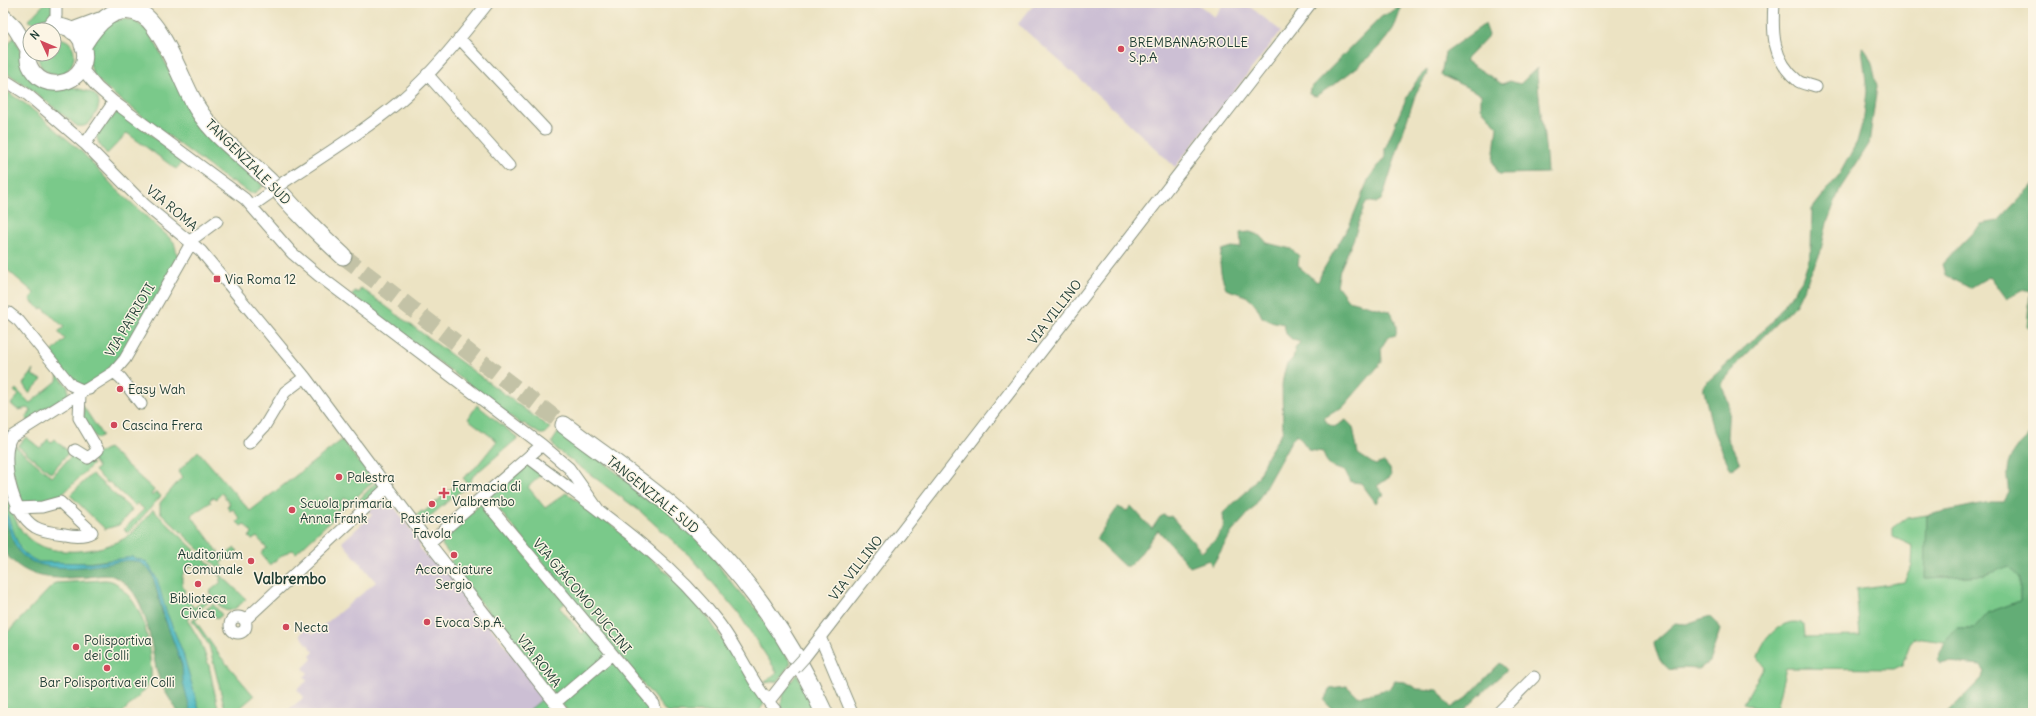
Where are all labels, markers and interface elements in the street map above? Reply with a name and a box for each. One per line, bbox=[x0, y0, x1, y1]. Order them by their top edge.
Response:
north arrow bbox=[22, 22, 62, 62]
text: N bbox=[27, 27, 42, 43]
place label: BREMBANA&ROLLE S.p.A bbox=[1129, 34, 1249, 66]
marker: BREMBANA&ROLLE S.p.A bbox=[1116, 44, 1126, 54]
street label: TANGENZIALE SUD bbox=[202, 116, 294, 208]
street label: VIA ROMA bbox=[143, 181, 201, 235]
place label: Via Roma 12 bbox=[225, 271, 296, 288]
marker: Via Roma 12 bbox=[212, 274, 222, 284]
street label: VIA VILLINO bbox=[1024, 276, 1086, 348]
street label: VIA PATRIOTI bbox=[101, 280, 159, 360]
place label: Easy Wah bbox=[128, 381, 186, 398]
marker: Easy Wah bbox=[115, 384, 125, 394]
place label: Cascina Frera bbox=[122, 417, 203, 434]
marker: Cascina Frera bbox=[109, 420, 119, 430]
street label: TANGENZIALE SUD bbox=[603, 452, 703, 538]
place label: Palestra bbox=[347, 469, 395, 486]
marker: Palestra bbox=[334, 472, 344, 482]
place label: Farmacia di Valbrembo bbox=[452, 478, 521, 510]
marker: Farmacia di Valbrembo bbox=[439, 488, 449, 498]
place label: Scuola primaria Anna Frank bbox=[300, 495, 392, 527]
marker: Pasticceria Favola bbox=[427, 499, 437, 509]
marker: Scuola primaria Anna Frank bbox=[287, 505, 297, 515]
place label: Pasticceria Favola bbox=[400, 510, 464, 542]
street label: VIA VILLINO bbox=[825, 532, 887, 604]
street label: VIA GIACOMO PUCCINI bbox=[529, 535, 635, 657]
place label: Auditorium Comunale bbox=[178, 546, 243, 578]
marker: Acconciature Sergio bbox=[449, 550, 459, 560]
marker: Auditorium Comunale bbox=[246, 556, 256, 566]
place label: Acconciature Sergio bbox=[415, 561, 493, 593]
district label: Valbrembo bbox=[254, 569, 327, 588]
marker: Biblioteca Civica bbox=[193, 579, 203, 589]
place label: Biblioteca Civica bbox=[170, 590, 226, 622]
place label: Evoca S.p.A. bbox=[435, 614, 504, 631]
marker: Evoca S.p.A. bbox=[422, 617, 432, 627]
place label: Necta bbox=[294, 619, 328, 636]
marker: Necta bbox=[281, 622, 291, 632]
street label: VIA ROMA bbox=[513, 631, 565, 691]
place label: Polisportiva dei Colli bbox=[84, 632, 152, 664]
marker: Polisportiva dei Colli bbox=[71, 642, 81, 652]
marker: Bar Polisportiva eii Colli bbox=[102, 663, 112, 673]
place label: Bar Polisportiva eii Colli bbox=[39, 674, 175, 691]

